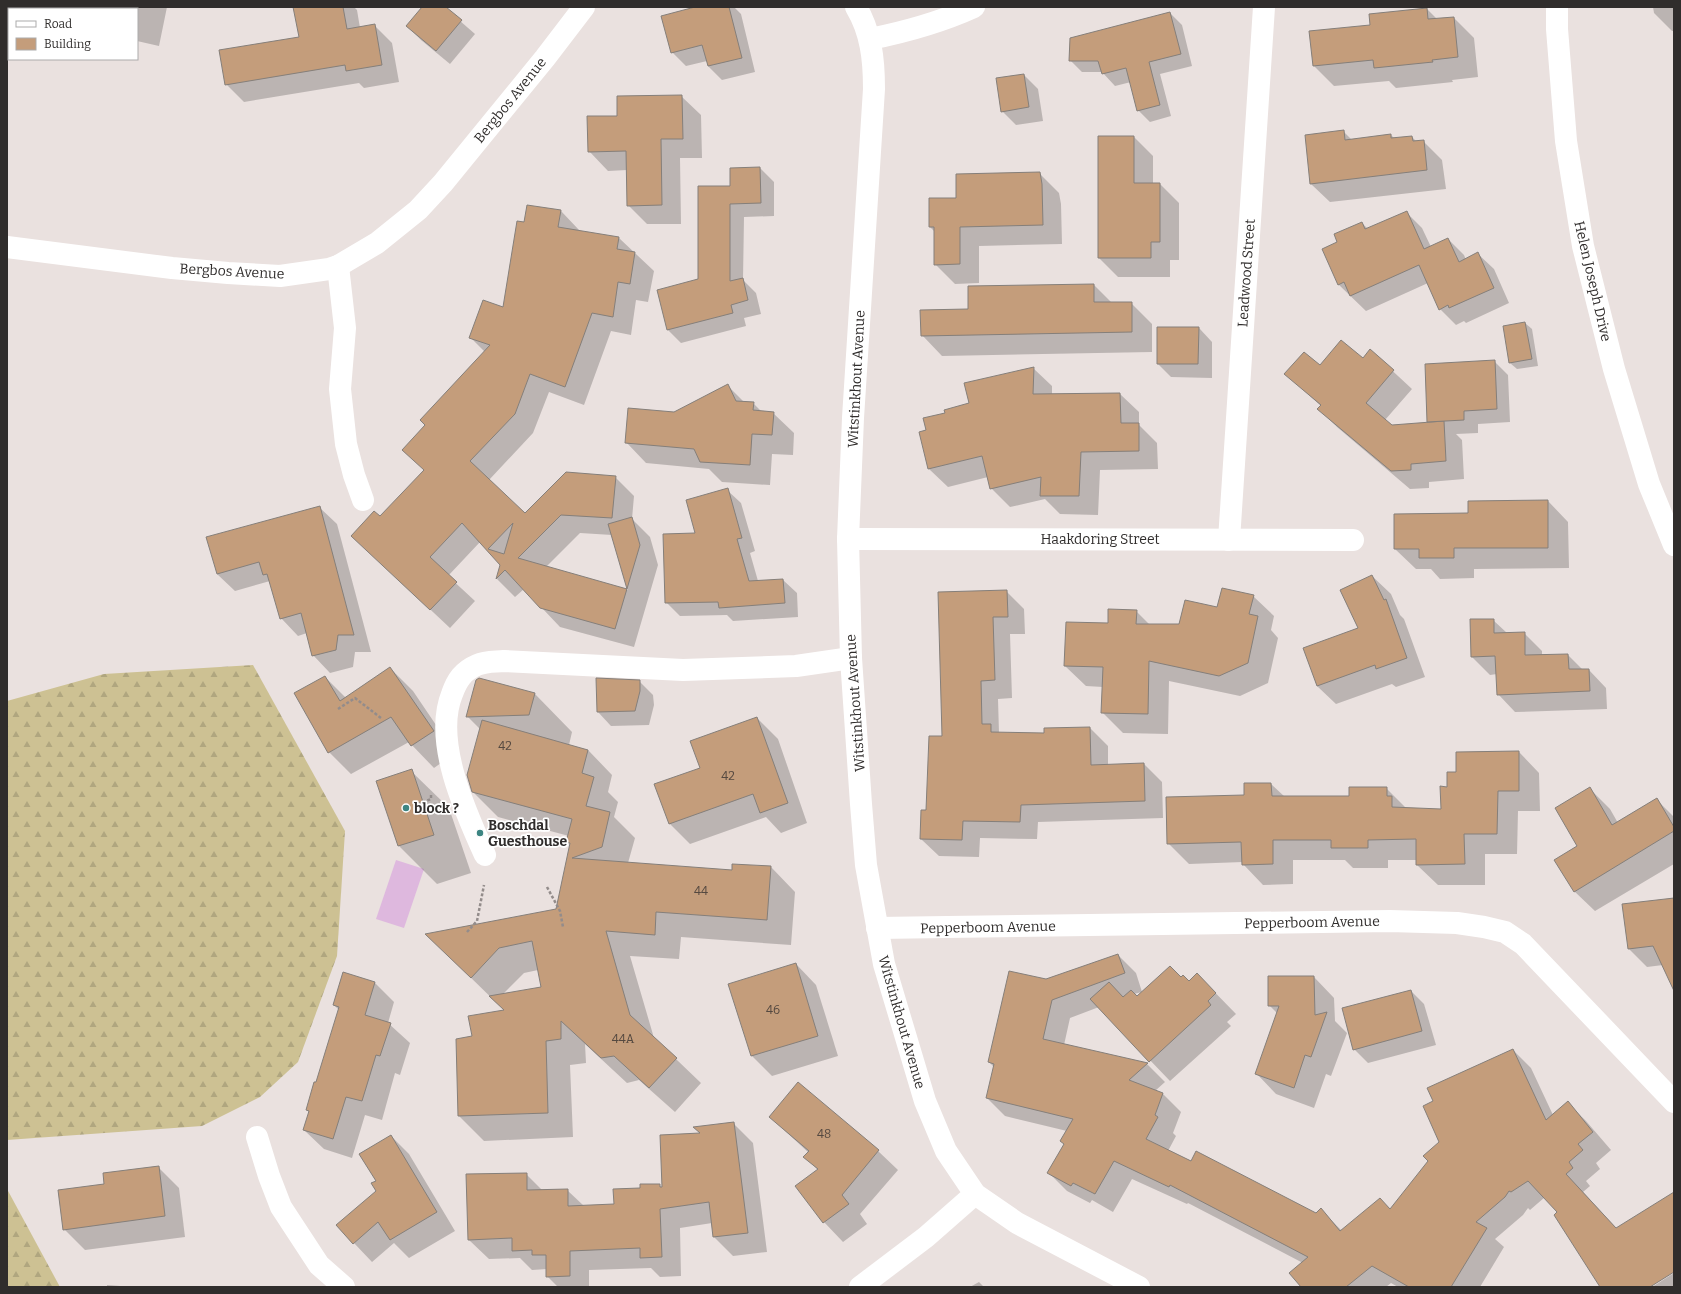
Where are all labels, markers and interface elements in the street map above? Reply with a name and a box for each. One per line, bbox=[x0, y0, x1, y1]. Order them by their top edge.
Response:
legend bbox=[8, 8, 138, 60]
text: Road bbox=[44, 17, 72, 31]
text: Building bbox=[44, 37, 91, 51]
street label: Bergbos Avenue bbox=[471, 54, 550, 146]
street label: Leadwood Street bbox=[1234, 218, 1259, 328]
street label: Helen Joseph Drive bbox=[1570, 219, 1615, 343]
street label: Bergbos Avenue bbox=[179, 260, 285, 283]
street label: Witstinkhout Avenue bbox=[844, 310, 869, 448]
street label: Haakdoring Street bbox=[1040, 531, 1160, 548]
street label: Witstinkhout Avenue bbox=[842, 634, 869, 772]
house number: 42 bbox=[498, 739, 512, 753]
house number: 42 bbox=[721, 769, 735, 783]
place label: block ? bbox=[414, 800, 459, 817]
marker: block ? bbox=[401, 803, 411, 813]
place label: Boschdal Guesthouse bbox=[488, 817, 568, 850]
marker: Boschdal Guesthouse bbox=[475, 828, 485, 838]
house number: 44 bbox=[694, 884, 708, 898]
street label: Pepperboom Avenue bbox=[1244, 913, 1380, 932]
street label: Pepperboom Avenue bbox=[920, 918, 1056, 937]
street label: Witstinkhout Avenue bbox=[874, 954, 929, 1091]
house number: 46 bbox=[766, 1003, 780, 1017]
house number: 44A bbox=[612, 1032, 635, 1046]
house number: 48 bbox=[817, 1127, 831, 1141]

